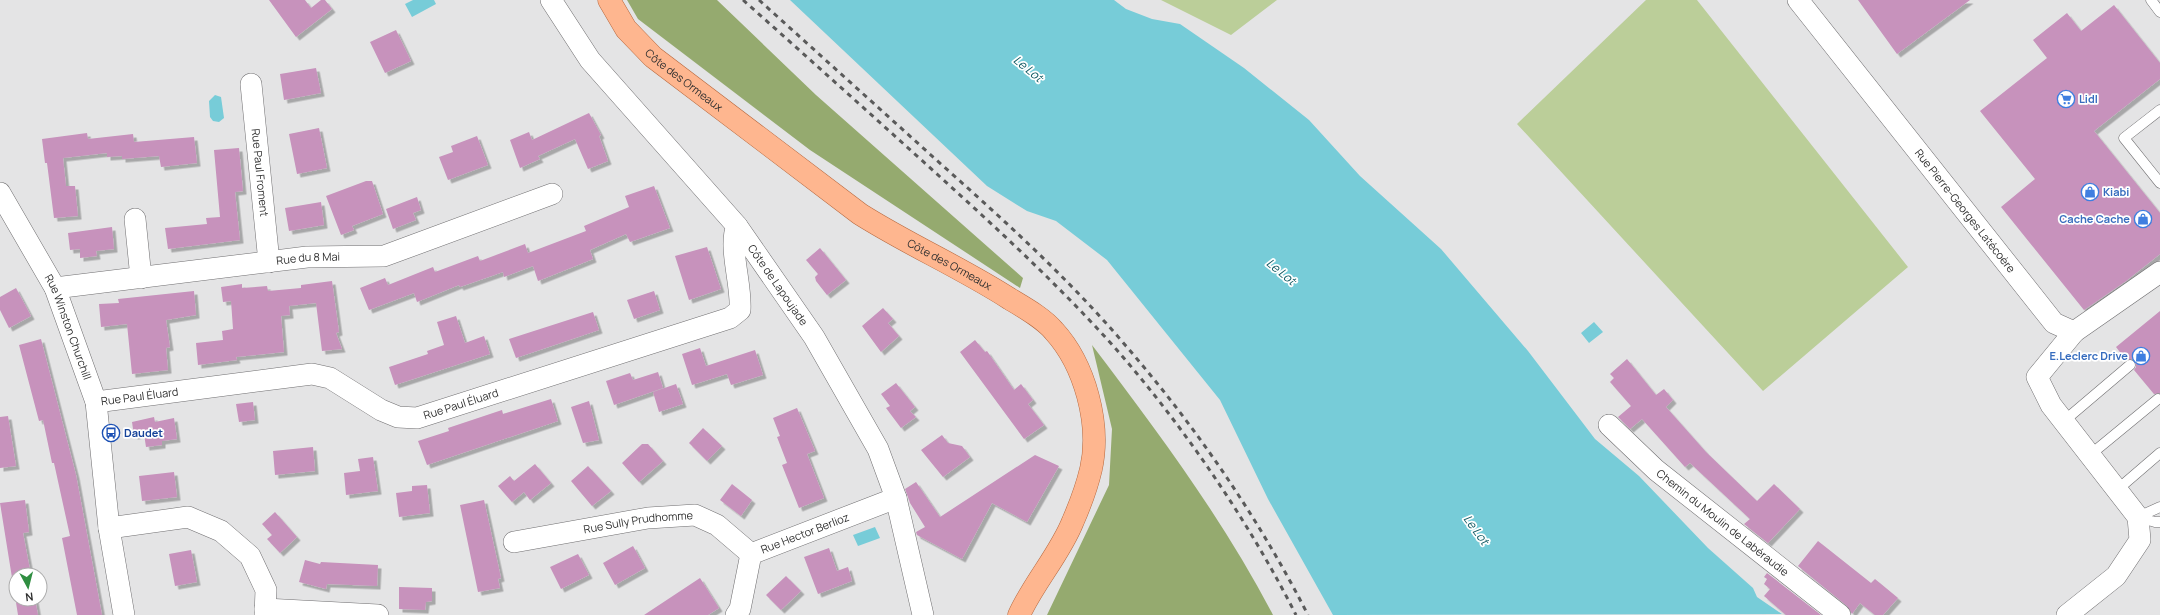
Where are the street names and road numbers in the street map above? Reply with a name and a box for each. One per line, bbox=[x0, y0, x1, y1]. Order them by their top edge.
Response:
street label: Côte des Ormeaux bbox=[642, 45, 726, 114]
street label: Rue Paul Froment bbox=[249, 128, 272, 217]
street label: Rue Pierre-Georges Latécoère bbox=[1912, 146, 2019, 276]
street label: Côte des Ormeaux bbox=[905, 235, 995, 293]
street label: Côte de Lapoujade bbox=[745, 241, 812, 329]
street label: Rue du 8 Mai bbox=[275, 249, 340, 268]
street label: Rue Winston Churchill bbox=[42, 271, 95, 382]
street label: Rue Paul Éluard bbox=[100, 383, 179, 408]
street label: Rue Paul Éluard bbox=[421, 384, 500, 422]
street label: Chemin du Moulin de Labéraudie bbox=[1654, 465, 1793, 579]
street label: Rue Sully Prudhomme bbox=[582, 507, 694, 536]
street label: Rue Hector Berlioz bbox=[758, 509, 851, 557]

